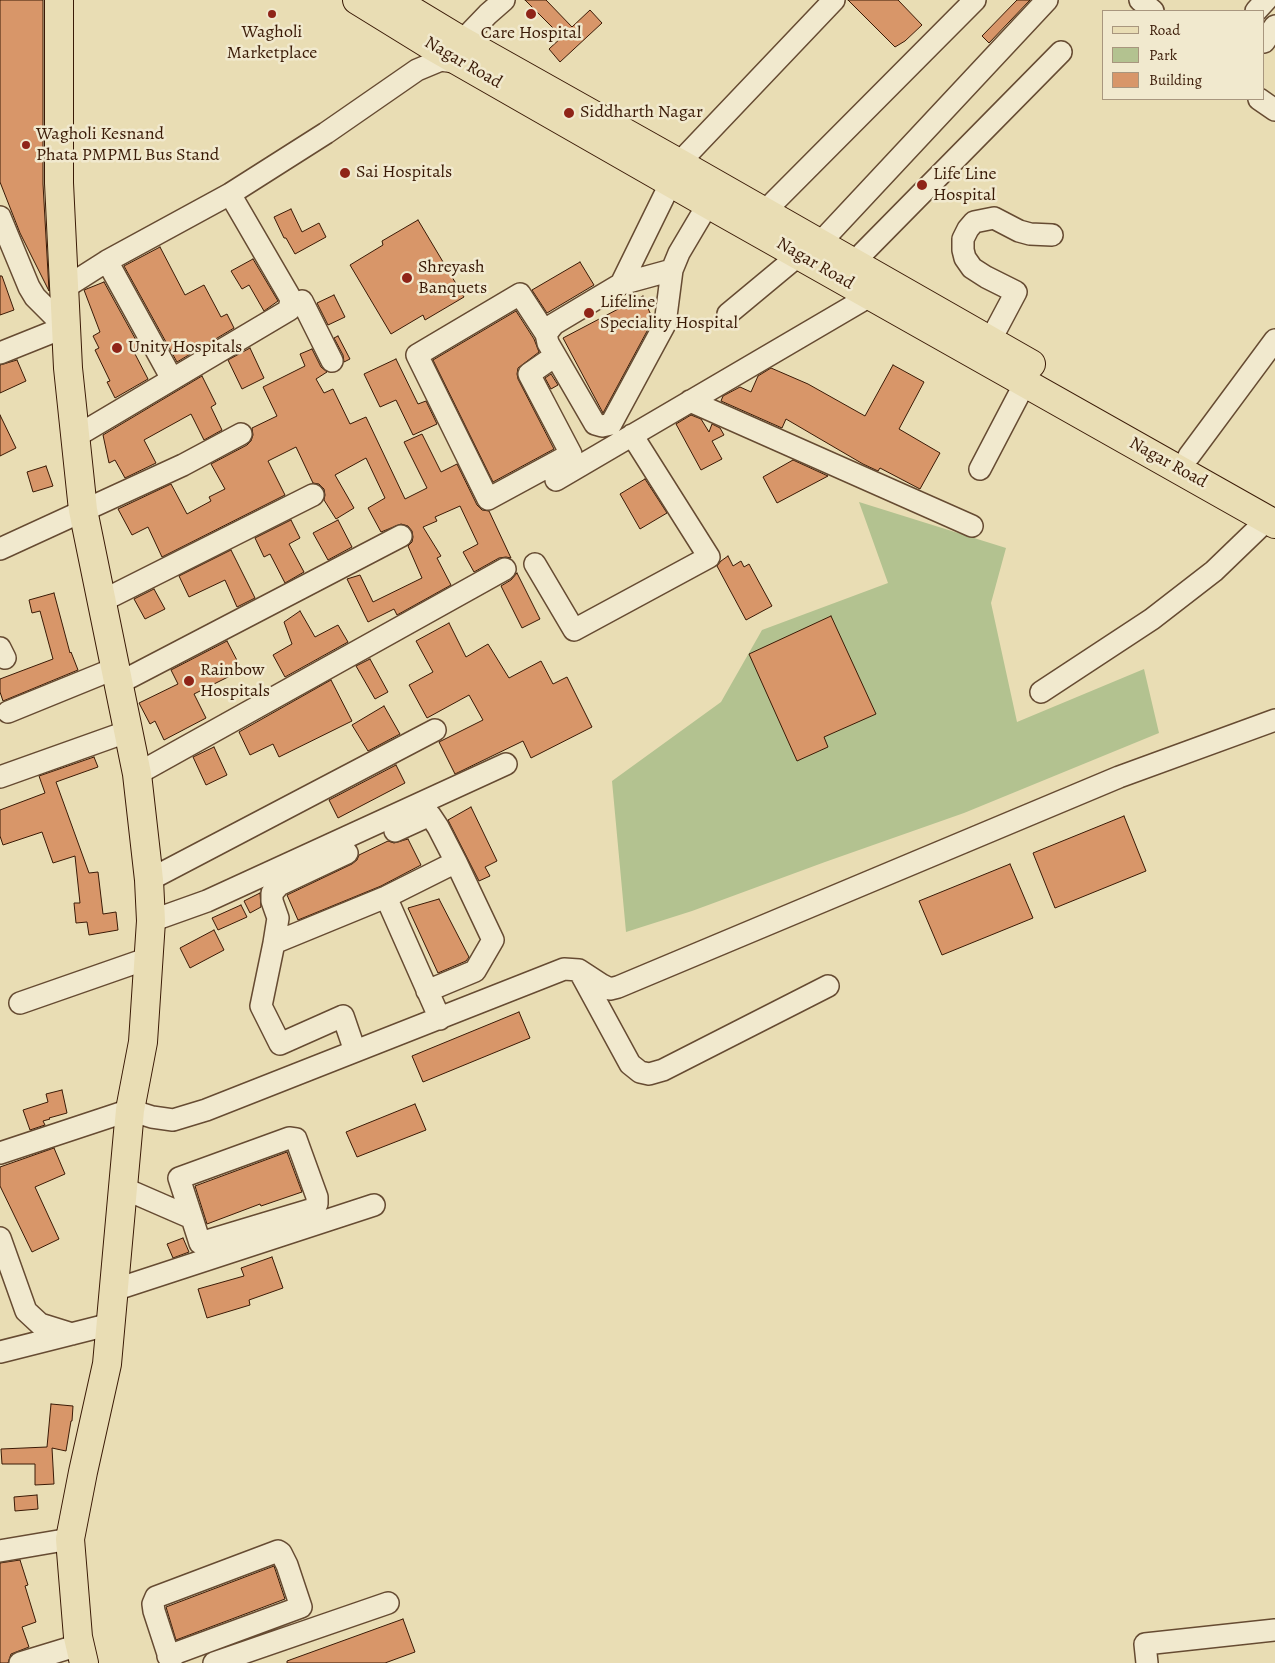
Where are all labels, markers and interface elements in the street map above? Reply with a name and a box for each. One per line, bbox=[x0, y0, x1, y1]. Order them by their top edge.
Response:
marker: Care Hospital bbox=[524, 7, 538, 21]
marker: Wagholi Marketplace bbox=[266, 8, 278, 20]
legend bbox=[1102, 10, 1265, 100]
text: Road bbox=[1149, 20, 1180, 40]
place label: Wagholi Marketplace bbox=[227, 22, 317, 64]
place label: Care Hospital bbox=[481, 23, 581, 45]
street label: Nagar Road bbox=[420, 32, 506, 94]
text: Park bbox=[1149, 45, 1177, 65]
text: Building bbox=[1149, 70, 1202, 90]
place label: Siddharth Nagar bbox=[580, 102, 703, 124]
marker: Siddharth Nagar bbox=[562, 106, 576, 120]
place label: Wagholi Kesnand Phata PMPML Bus Stand bbox=[36, 124, 220, 166]
marker: Wagholi Kesnand Phata PMPML Bus Stand bbox=[20, 139, 32, 151]
place label: Sai Hospitals bbox=[356, 162, 452, 184]
place label: Life Line Hospital bbox=[933, 164, 997, 206]
marker: Sai Hospitals bbox=[338, 166, 352, 180]
marker: Life Line Hospital bbox=[915, 178, 929, 192]
street label: Nagar Road bbox=[772, 233, 858, 295]
place label: Shreyash Banquets bbox=[418, 257, 487, 300]
marker: Shreyash Banquets bbox=[400, 271, 414, 285]
place label: Lifeline Speciality Hospital bbox=[600, 292, 738, 334]
marker: Lifeline Speciality Hospital bbox=[582, 306, 596, 320]
place label: Unity Hospitals bbox=[128, 337, 242, 359]
marker: Unity Hospitals bbox=[110, 341, 124, 355]
street label: Nagar Road bbox=[1125, 433, 1211, 493]
place label: Rainbow Hospitals bbox=[200, 660, 270, 702]
marker: Rainbow Hospitals bbox=[182, 674, 196, 688]

